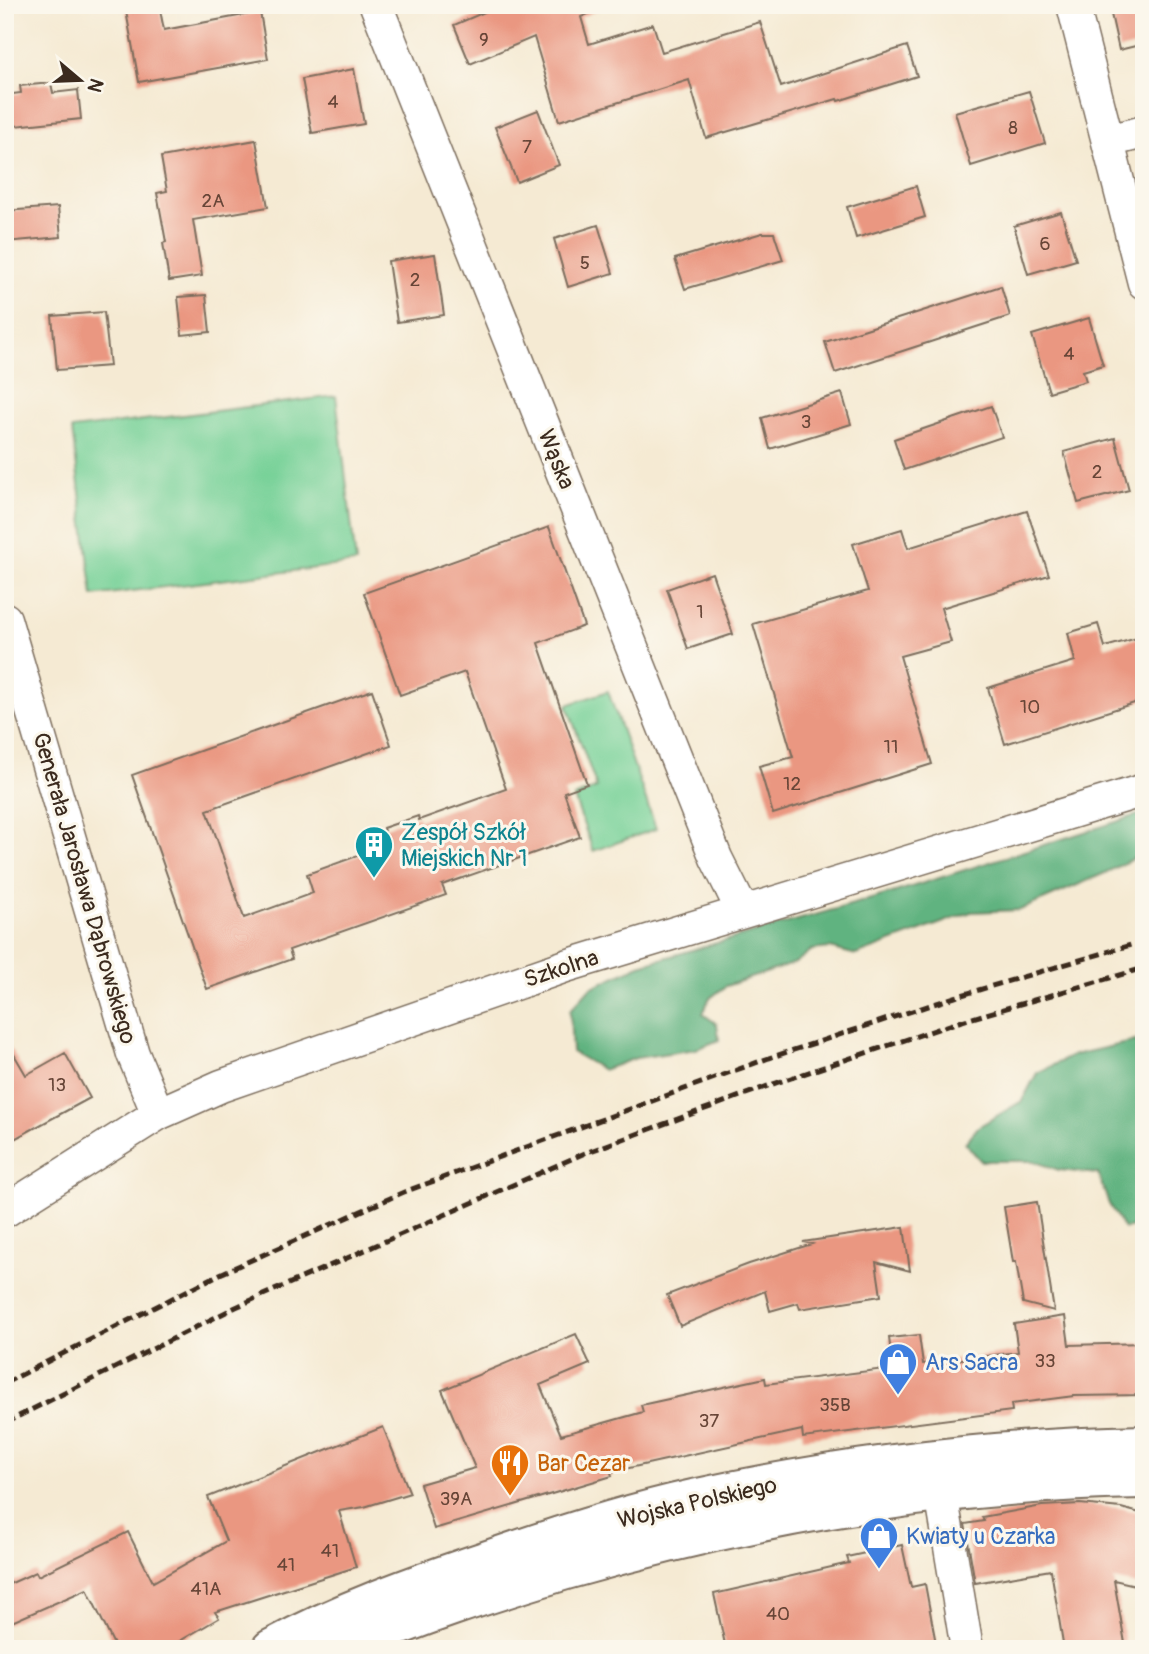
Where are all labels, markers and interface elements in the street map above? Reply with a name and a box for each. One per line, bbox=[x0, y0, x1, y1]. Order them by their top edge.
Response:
house number: 9 bbox=[479, 28, 489, 52]
north arrow bbox=[46, 46, 116, 116]
text: N bbox=[82, 75, 109, 95]
house number: 4 bbox=[327, 90, 339, 114]
house number: 8 bbox=[1008, 116, 1018, 140]
house number: 7 bbox=[522, 135, 532, 159]
house number: 2A bbox=[202, 189, 224, 213]
house number: 6 bbox=[1039, 232, 1051, 256]
house number: 5 bbox=[580, 251, 590, 275]
house number: 2 bbox=[410, 268, 420, 292]
house number: 4 bbox=[1063, 342, 1075, 366]
house number: 3 bbox=[801, 410, 811, 434]
street label: Wąska bbox=[531, 425, 582, 493]
house number: 2 bbox=[1092, 460, 1102, 484]
house number: 1 bbox=[696, 600, 704, 624]
house number: 10 bbox=[1020, 695, 1040, 719]
street label: Generała Jarosława Dąbrowskiego bbox=[26, 729, 143, 1047]
house number: 11 bbox=[884, 735, 898, 759]
house number: 12 bbox=[783, 772, 801, 796]
place label: Zespół Szkół Miejskich Nr 1 bbox=[401, 818, 527, 873]
building icon: Zespół Szkół Miejskich Nr 1 bbox=[353, 824, 395, 879]
street label: Szkolna bbox=[520, 943, 602, 994]
house number: 13 bbox=[48, 1073, 66, 1097]
shop icon: Ars Sacra bbox=[877, 1341, 919, 1396]
place label: Ars Sacra bbox=[925, 1348, 1018, 1377]
house number: 33 bbox=[1034, 1349, 1056, 1373]
house number: 35B bbox=[819, 1393, 851, 1417]
house number: 37 bbox=[699, 1409, 719, 1433]
restaurant icon: Bar Cezar bbox=[489, 1442, 531, 1497]
place label: Bar Cezar bbox=[537, 1449, 630, 1478]
street label: Wojska Polskiego bbox=[615, 1470, 780, 1535]
house number: 39A bbox=[440, 1487, 472, 1511]
shop icon: Kwiaty u Czarka bbox=[858, 1515, 900, 1570]
place label: Kwiaty u Czarka bbox=[906, 1522, 1056, 1551]
house number: 41 bbox=[321, 1539, 339, 1563]
house number: 41 bbox=[277, 1553, 295, 1577]
house number: 41A bbox=[191, 1577, 221, 1601]
house number: 40 bbox=[766, 1602, 790, 1626]

